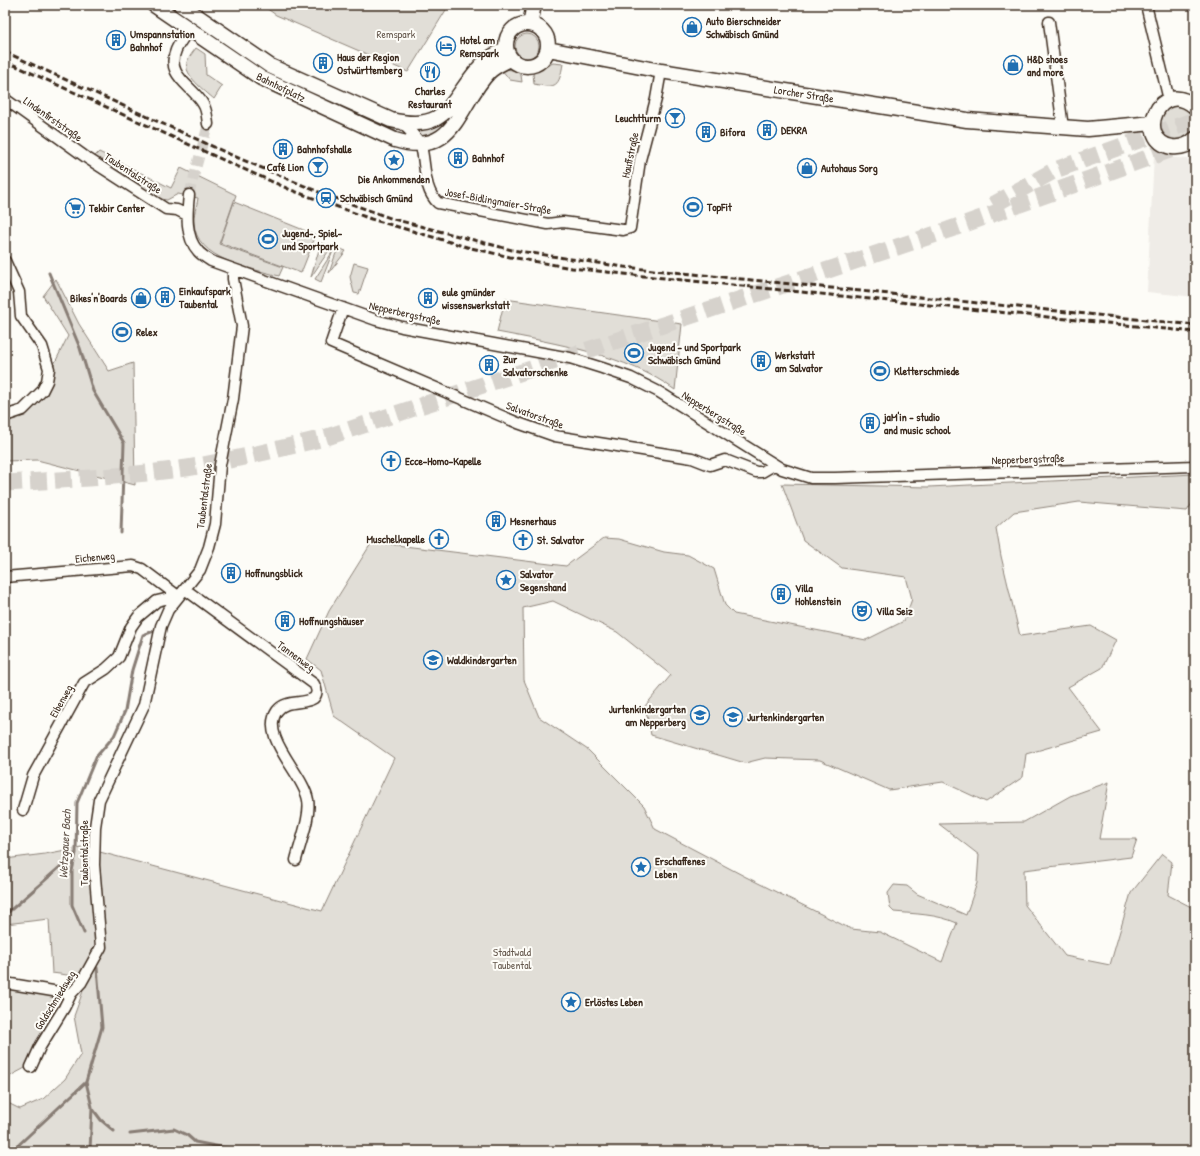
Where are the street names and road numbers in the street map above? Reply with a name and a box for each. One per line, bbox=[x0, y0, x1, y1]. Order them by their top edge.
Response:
street label: Bahnhofplatz bbox=[254, 69, 308, 105]
street label: Lorcher Straße bbox=[773, 82, 836, 106]
street label: Lindenfirststraße bbox=[21, 94, 86, 145]
street label: Hauffstraße bbox=[618, 130, 642, 179]
street label: Taubentalstraße bbox=[102, 149, 165, 197]
street label: Josef-Bidlingmaier-Straße bbox=[444, 185, 553, 217]
street label: Nepperbergstraße bbox=[368, 298, 443, 328]
street label: Nepperbergstraße bbox=[679, 388, 749, 439]
street label: Salvatorstraße bbox=[504, 398, 566, 432]
street label: Nepperbergstraße bbox=[991, 451, 1065, 467]
street label: Taubentalstraße bbox=[193, 462, 215, 529]
street label: Eichenweg bbox=[74, 548, 116, 566]
street label: Tannenweg bbox=[274, 638, 318, 674]
street label: Eibenweg bbox=[46, 682, 76, 720]
street label: Taubentalstraße bbox=[77, 820, 91, 886]
street label: Goldschmiedsweg bbox=[31, 968, 79, 1032]

